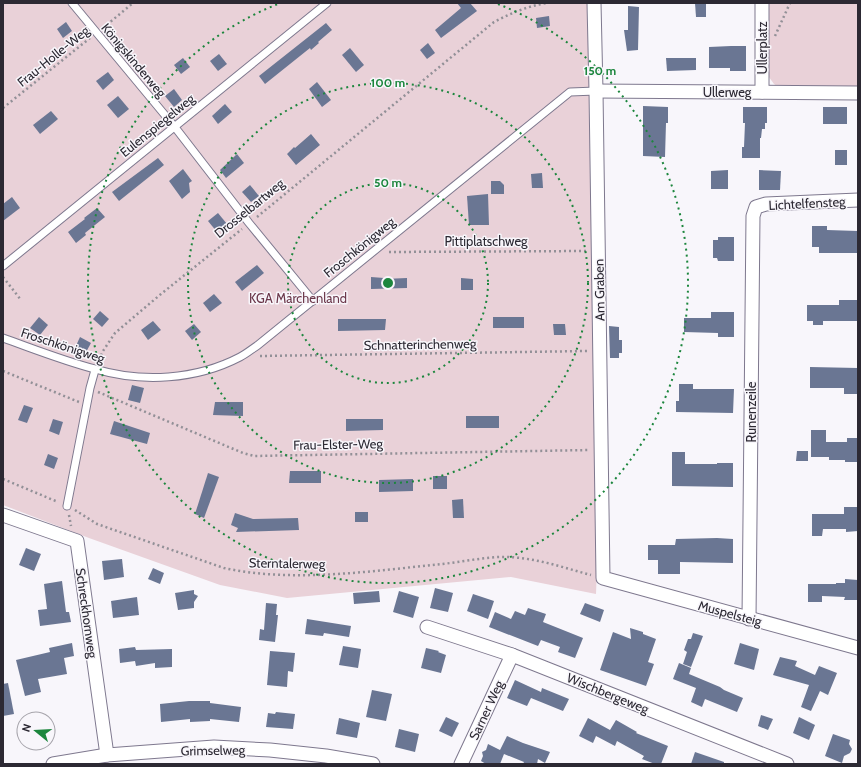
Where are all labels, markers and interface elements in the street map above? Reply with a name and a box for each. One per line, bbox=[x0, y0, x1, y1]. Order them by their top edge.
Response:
street label: Königskinderweg bbox=[98, 20, 170, 101]
street label: Ullerplatz bbox=[754, 21, 770, 75]
street label: Frau-Holle-Weg bbox=[14, 22, 93, 90]
text: 150 m bbox=[584, 63, 616, 78]
text: 100 m bbox=[371, 75, 405, 90]
street label: Ullerweg bbox=[703, 84, 752, 100]
street label: Eulenspiegelweg bbox=[116, 90, 198, 160]
street label: Drosselbartweg bbox=[211, 175, 288, 241]
text: 50 m bbox=[374, 175, 402, 190]
street label: Lichtelfensteg bbox=[768, 193, 846, 213]
street label: Froschkönigweg bbox=[320, 213, 398, 281]
street label: Pittiplatschweg bbox=[444, 233, 528, 249]
street label: Am Graben bbox=[590, 259, 608, 321]
centre of rings bbox=[381, 276, 395, 290]
park label: KGA Märchenland bbox=[249, 290, 347, 306]
street label: Froschkönigweg bbox=[19, 324, 107, 366]
street label: Schnatterinchenweg bbox=[364, 335, 477, 353]
street label: Runenzeile bbox=[743, 381, 759, 442]
street label: Frau-Elster-Weg bbox=[293, 435, 383, 453]
street label: Sterntalerweg bbox=[249, 554, 326, 572]
street label: Schreckhornweg bbox=[73, 567, 101, 660]
street label: Muspelsteig bbox=[696, 597, 764, 629]
street label: Wischbergeweg bbox=[565, 669, 652, 717]
street label: Sarner Weg bbox=[465, 677, 507, 742]
north arrow bbox=[16, 711, 56, 751]
text: N bbox=[19, 722, 34, 734]
street label: Grimselweg bbox=[181, 741, 246, 759]

